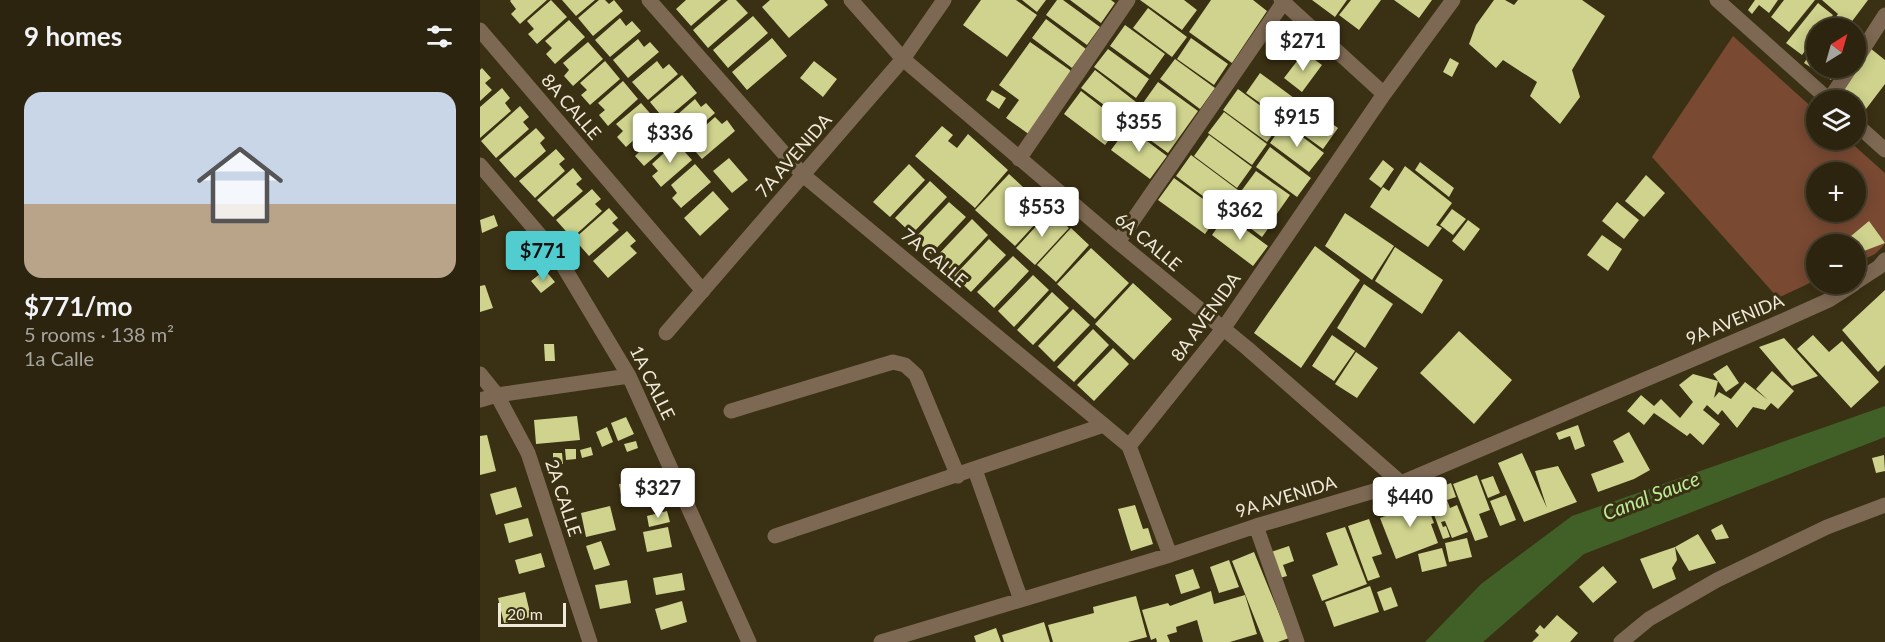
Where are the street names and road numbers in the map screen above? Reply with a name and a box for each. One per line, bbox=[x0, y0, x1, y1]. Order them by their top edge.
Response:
street label: 8A CALLE bbox=[537, 69, 606, 144]
street label: 7A AVENIDA bbox=[751, 108, 836, 202]
street label: 6A CALLE bbox=[1111, 207, 1186, 275]
street label: 7A CALLE bbox=[897, 223, 972, 291]
street label: 8A AVENIDA bbox=[1166, 267, 1245, 365]
street label: 9A AVENIDA bbox=[1682, 288, 1788, 350]
street label: 1A CALLE bbox=[626, 342, 680, 423]
street label: 2A CALLE bbox=[541, 456, 587, 539]
street label: 9A AVENIDA bbox=[1233, 470, 1339, 522]

